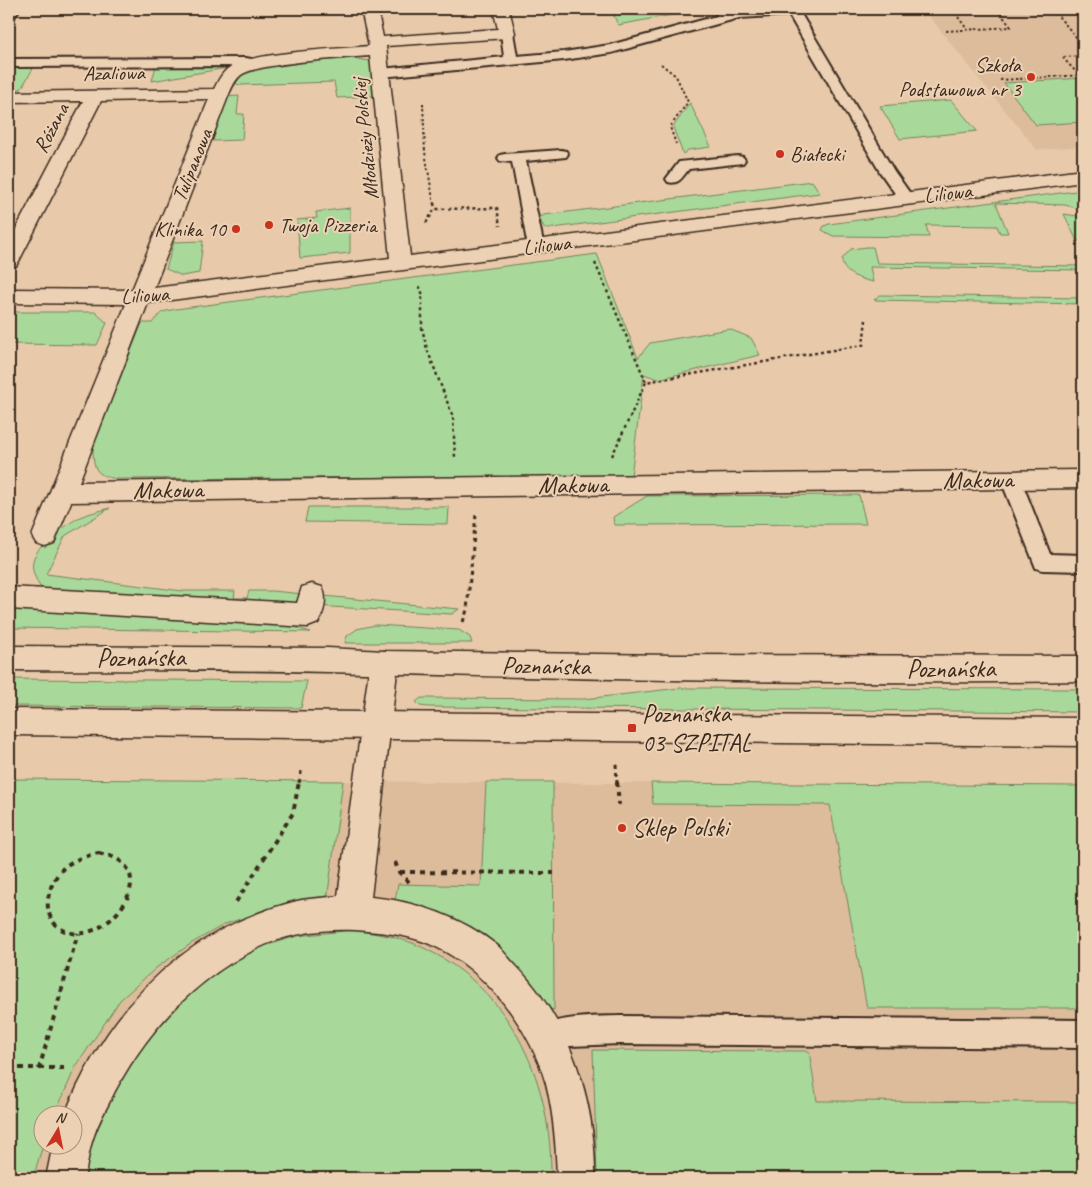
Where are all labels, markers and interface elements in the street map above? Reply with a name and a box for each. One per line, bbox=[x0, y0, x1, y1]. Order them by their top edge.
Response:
place label: Szkoła Podstawowa nr 3 bbox=[899, 52, 1023, 102]
street label: Azaliowa bbox=[83, 59, 147, 87]
marker: Szkoła Podstawowa nr 3 bbox=[1025, 71, 1037, 83]
street label: Młodzieży Polskiej bbox=[345, 74, 384, 201]
street label: Różana bbox=[27, 97, 76, 157]
street label: Tulipanowa bbox=[166, 124, 219, 205]
place label: Białecki bbox=[790, 141, 847, 167]
marker: Białecki bbox=[774, 148, 786, 160]
street label: Liliowa bbox=[923, 177, 975, 209]
place label: Twoja Pizzeria bbox=[279, 212, 379, 238]
place label: Klinika 10 bbox=[154, 216, 228, 242]
marker: Twoja Pizzeria bbox=[263, 219, 275, 231]
marker: Klinika 10 bbox=[230, 223, 242, 235]
street label: Liliowa bbox=[522, 229, 574, 261]
street label: Liliowa bbox=[120, 280, 172, 310]
street label: Makowa bbox=[943, 463, 1016, 497]
street label: Makowa bbox=[538, 468, 611, 502]
street label: Makowa bbox=[133, 473, 206, 507]
street label: Poznańska bbox=[97, 642, 187, 674]
street label: Poznańska bbox=[501, 649, 593, 683]
street label: Poznańska bbox=[907, 653, 997, 685]
place label: Poznańska 03 SZPITAL bbox=[642, 698, 751, 759]
marker: Poznańska 03 SZPITAL bbox=[626, 722, 638, 734]
place label: Sklep Polski bbox=[632, 812, 731, 844]
marker: Sklep Polski bbox=[616, 822, 628, 834]
north arrow bbox=[32, 1104, 82, 1154]
text: N bbox=[54, 1109, 68, 1127]

